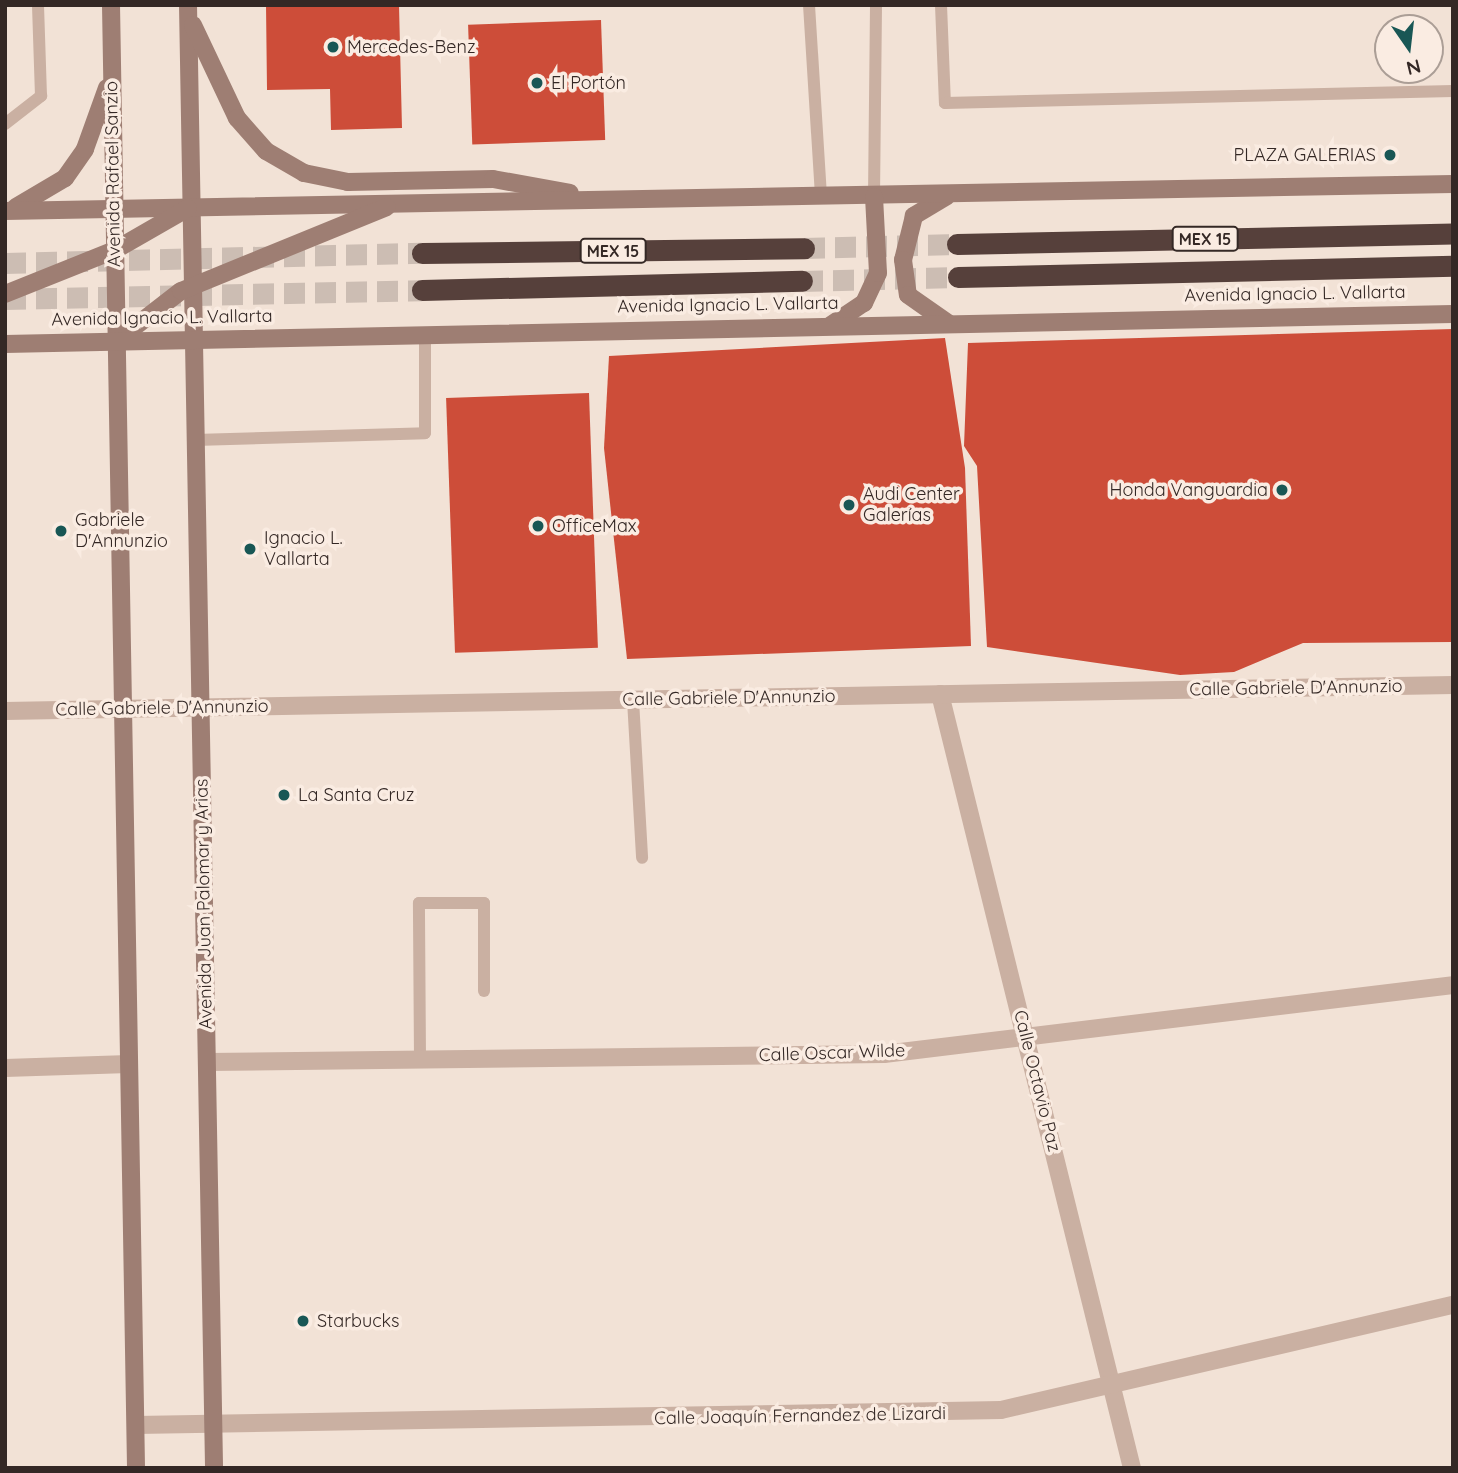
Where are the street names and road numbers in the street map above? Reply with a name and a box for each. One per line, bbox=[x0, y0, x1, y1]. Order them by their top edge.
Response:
street label: Avenida Rafael Sanzio bbox=[101, 81, 125, 267]
road number: MEX 15 bbox=[1170, 227, 1240, 252]
road number: MEX 15 bbox=[578, 238, 648, 264]
street label: Avenida Ignacio L. Vallarta bbox=[1184, 281, 1406, 307]
street label: Avenida Ignacio L. Vallarta bbox=[617, 292, 839, 318]
street label: Avenida Ignacio L. Vallarta bbox=[51, 305, 273, 331]
street label: Calle Gabriele D'Annunzio bbox=[1189, 675, 1403, 701]
street label: Calle Gabriele D'Annunzio bbox=[622, 685, 836, 711]
street label: Calle Gabriele D'Annunzio bbox=[55, 695, 269, 721]
street label: Avenida Juan Palomar y Arias bbox=[191, 778, 217, 1030]
street label: Calle Octavio Paz bbox=[1009, 1008, 1065, 1154]
street label: Calle Oscar Wilde bbox=[758, 1040, 906, 1066]
street label: Calle Joaquín Fernandez de Lizardi bbox=[654, 1403, 946, 1429]

